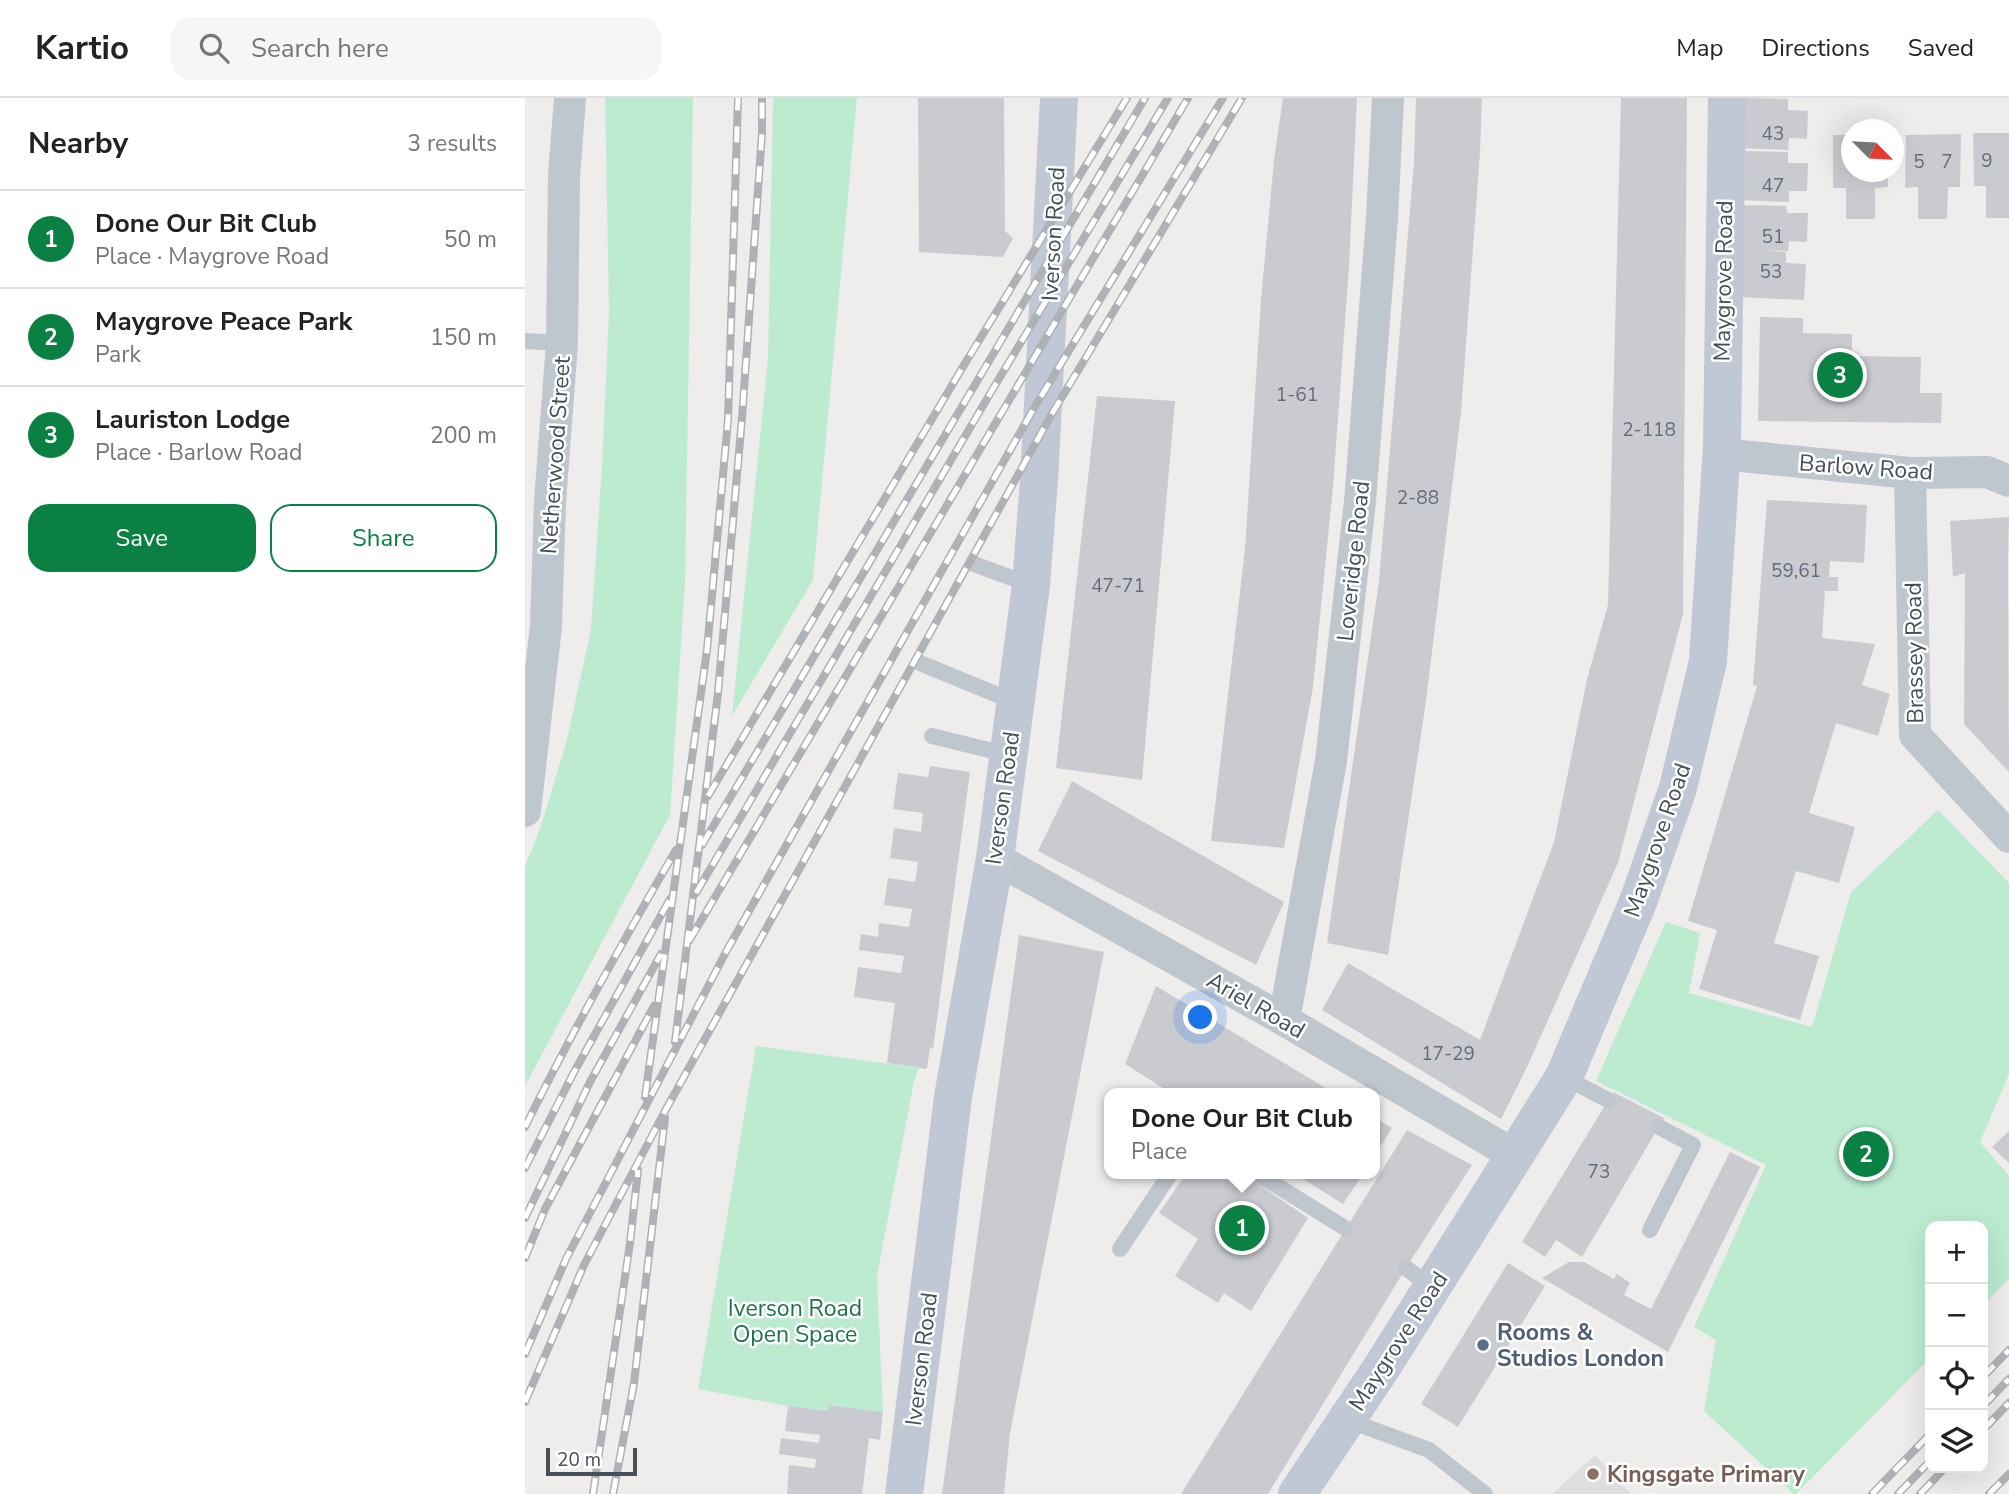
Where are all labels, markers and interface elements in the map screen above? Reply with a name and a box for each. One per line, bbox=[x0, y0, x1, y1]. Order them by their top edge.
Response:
search box bbox=[171, 17, 661, 80]
text: Kartio bbox=[35, 26, 129, 71]
icon: search bbox=[195, 29, 233, 67]
text: Search here bbox=[251, 31, 389, 66]
text: Map bbox=[1676, 32, 1723, 64]
text: Directions bbox=[1761, 32, 1870, 64]
text: Saved bbox=[1908, 32, 1974, 64]
north arrow bbox=[1841, 119, 1904, 182]
house number: 43 bbox=[1762, 121, 1784, 147]
text: Nearby bbox=[28, 123, 128, 164]
text: 3 results bbox=[407, 128, 497, 159]
house number: 9 bbox=[1981, 148, 1993, 174]
house number: 5 bbox=[1913, 149, 1925, 175]
house number: 7 bbox=[1941, 149, 1953, 175]
street label: Iverson Road bbox=[1035, 166, 1072, 302]
house number: 47 bbox=[1762, 173, 1784, 199]
street label: Maygrove Road bbox=[1707, 200, 1740, 362]
text: Done Our Bit Club bbox=[95, 206, 317, 241]
text: 1 bbox=[44, 224, 58, 255]
text: 50 m bbox=[444, 224, 497, 255]
house number: 51 bbox=[1762, 224, 1784, 250]
text: Place · Maygrove Road bbox=[95, 241, 329, 272]
house number: 53 bbox=[1760, 259, 1782, 285]
text: Maygrove Peace Park bbox=[95, 304, 352, 339]
text: 2 bbox=[44, 322, 58, 353]
text: 150 m bbox=[430, 322, 497, 353]
text: Park bbox=[95, 339, 141, 370]
pin: 3 bbox=[1817, 349, 1863, 401]
street label: Netherwood Street bbox=[533, 354, 578, 555]
house number: 1-61 bbox=[1276, 382, 1318, 408]
text: Lauriston Lodge bbox=[95, 402, 290, 437]
house number: 2-118 bbox=[1622, 417, 1676, 443]
text: 3 bbox=[44, 420, 58, 451]
text: 200 m bbox=[430, 420, 497, 451]
text: Place · Barlow Road bbox=[95, 437, 302, 468]
street label: Barlow Road bbox=[1798, 447, 1934, 488]
street label: Loveridge Road bbox=[1330, 479, 1377, 643]
house number: 2-88 bbox=[1397, 485, 1439, 511]
button: Save bbox=[28, 504, 256, 572]
button: Share bbox=[270, 504, 497, 572]
house number: 59,61 bbox=[1771, 558, 1821, 584]
house number: 47-71 bbox=[1091, 573, 1145, 599]
street label: Brassey Road bbox=[1898, 582, 1931, 724]
street label: Iverson Road bbox=[978, 729, 1027, 867]
street label: Maygrove Road bbox=[1617, 759, 1698, 921]
street label: Ariel Road bbox=[1201, 965, 1311, 1046]
your location bbox=[1183, 1000, 1217, 1034]
house number: 17-29 bbox=[1421, 1041, 1475, 1067]
popup bbox=[1104, 1088, 1380, 1179]
text: Done Our Bit Club bbox=[1131, 1101, 1353, 1136]
pin: 2 bbox=[1843, 1128, 1889, 1180]
text: Place bbox=[1131, 1136, 1187, 1167]
house number: 73 bbox=[1588, 1159, 1610, 1185]
pin: 1 bbox=[1219, 1202, 1265, 1254]
map controls bbox=[1925, 1221, 1988, 1473]
button: + bbox=[1925, 1221, 1988, 1284]
street label: Maygrove Road bbox=[1342, 1265, 1455, 1417]
button: − bbox=[1925, 1284, 1988, 1347]
street label: Iverson Road bbox=[898, 1291, 945, 1428]
park label: Iverson Road Open Space bbox=[728, 1293, 862, 1350]
place label: Rooms & Studios London bbox=[1497, 1317, 1664, 1374]
marker: Rooms & Studios London bbox=[1475, 1337, 1491, 1353]
button: locate bbox=[1925, 1347, 1988, 1410]
button: layers bbox=[1925, 1410, 1988, 1473]
scale bar bbox=[546, 1445, 637, 1477]
text: 20 m bbox=[557, 1447, 601, 1473]
place label: Kingsgate Primary bbox=[1607, 1459, 1806, 1490]
marker: Kingsgate Primary bbox=[1585, 1466, 1601, 1482]

